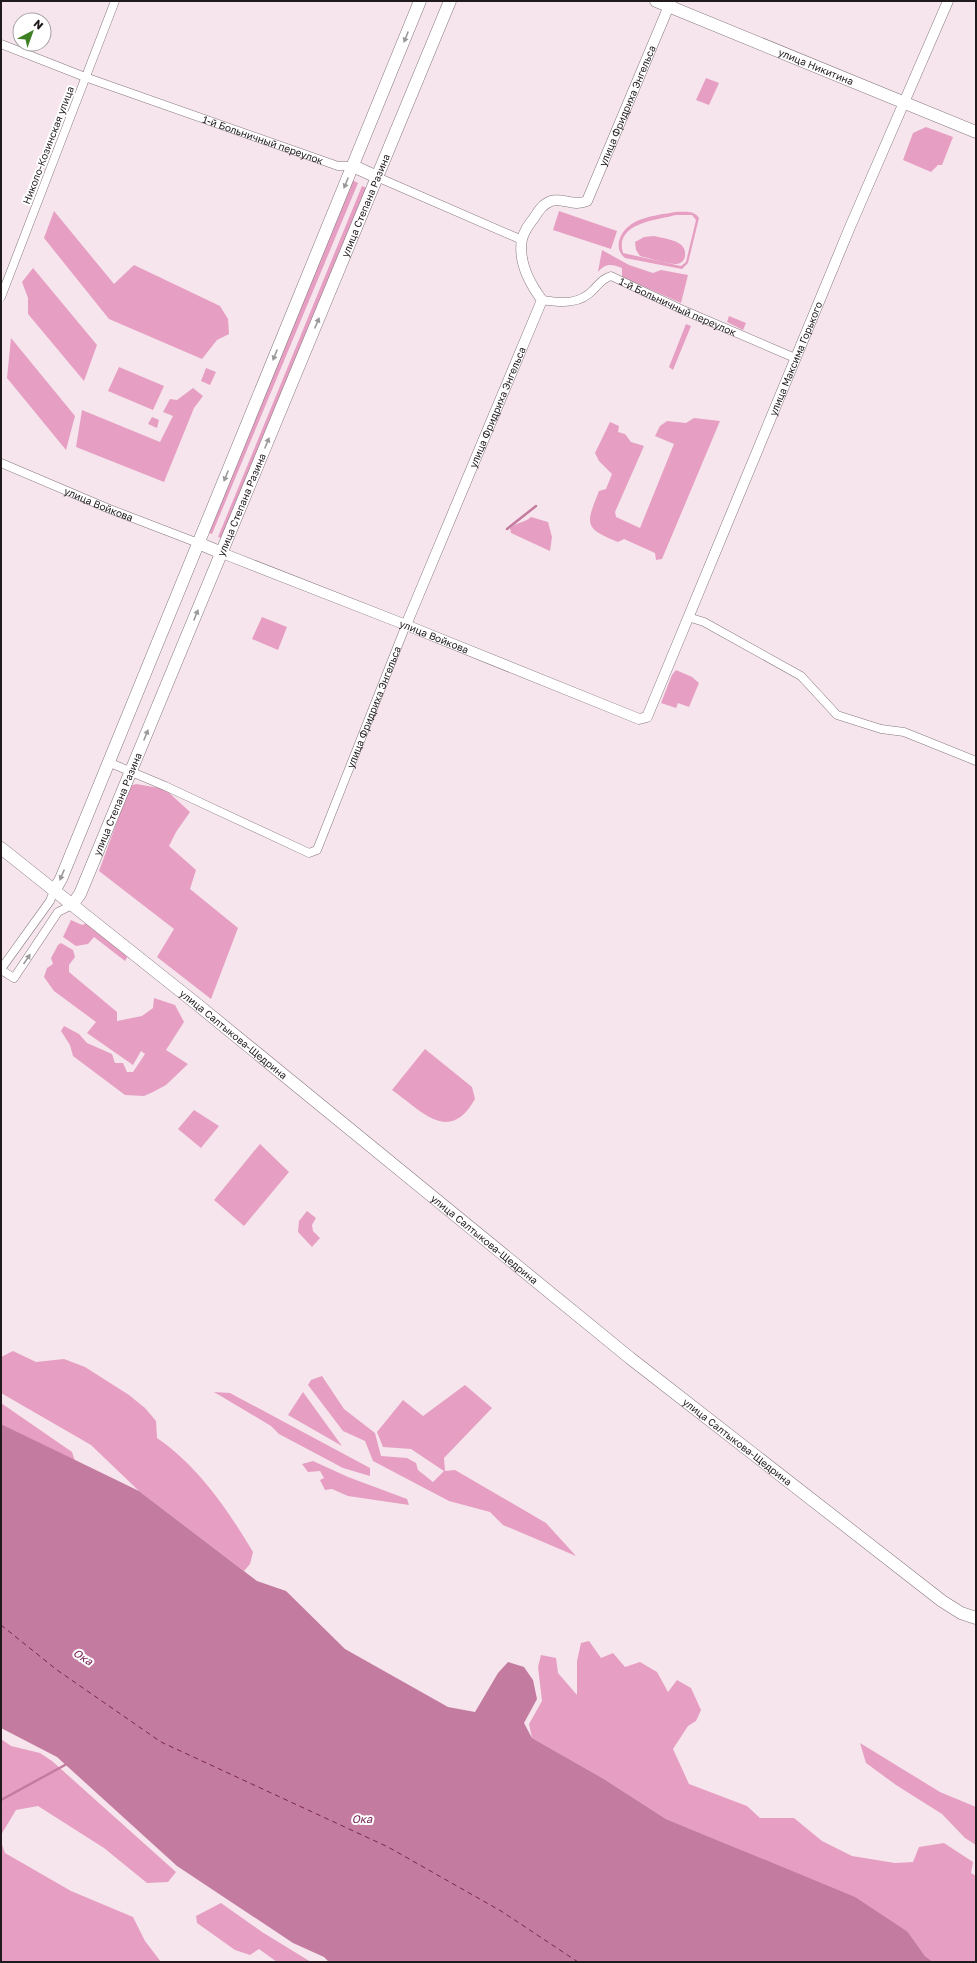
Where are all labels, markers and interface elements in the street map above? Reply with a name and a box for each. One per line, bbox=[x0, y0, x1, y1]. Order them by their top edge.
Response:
north arrow bbox=[12, 12, 52, 52]
text: N bbox=[31, 16, 46, 32]
one-way arrow bbox=[402, 32, 408, 44]
street label: улица Фридриха Энгельса bbox=[596, 43, 658, 168]
street label: улица Никитина bbox=[777, 46, 855, 87]
street label: Николо-Козинская улица bbox=[20, 84, 76, 206]
street label: 1-й Больничный переулок bbox=[201, 113, 325, 167]
street label: улица Степана Разина bbox=[339, 152, 392, 259]
one-way arrow bbox=[342, 178, 348, 190]
street label: 1-й Больничный переулок bbox=[617, 275, 738, 338]
street label: улица Максима Горького bbox=[766, 300, 824, 418]
one-way arrow bbox=[314, 317, 320, 328]
street label: улица Фридриха Энгельса bbox=[466, 345, 528, 470]
one-way arrow bbox=[272, 350, 278, 361]
one-way arrow bbox=[265, 436, 271, 448]
street label: улица Степана Разина bbox=[215, 451, 268, 558]
one-way arrow bbox=[222, 470, 228, 482]
street label: улица Войкова bbox=[62, 485, 135, 524]
one-way arrow bbox=[193, 609, 199, 620]
street label: улица Войкова bbox=[398, 617, 471, 656]
street label: улица Фридриха Энгельса bbox=[344, 644, 403, 770]
one-way arrow bbox=[144, 728, 150, 740]
street label: улица Степана Разина bbox=[91, 751, 144, 857]
one-way arrow bbox=[59, 870, 65, 881]
one-way arrow bbox=[23, 954, 31, 964]
street label: улица Салтыкова-Щедрина bbox=[178, 987, 290, 1081]
street label: улица Салтыкова-Щедрина bbox=[429, 1192, 541, 1286]
street label: улица Салтыкова-Щедрина bbox=[681, 1396, 794, 1488]
water label: Ока bbox=[71, 1646, 96, 1668]
water label: Ока bbox=[352, 1812, 373, 1825]

